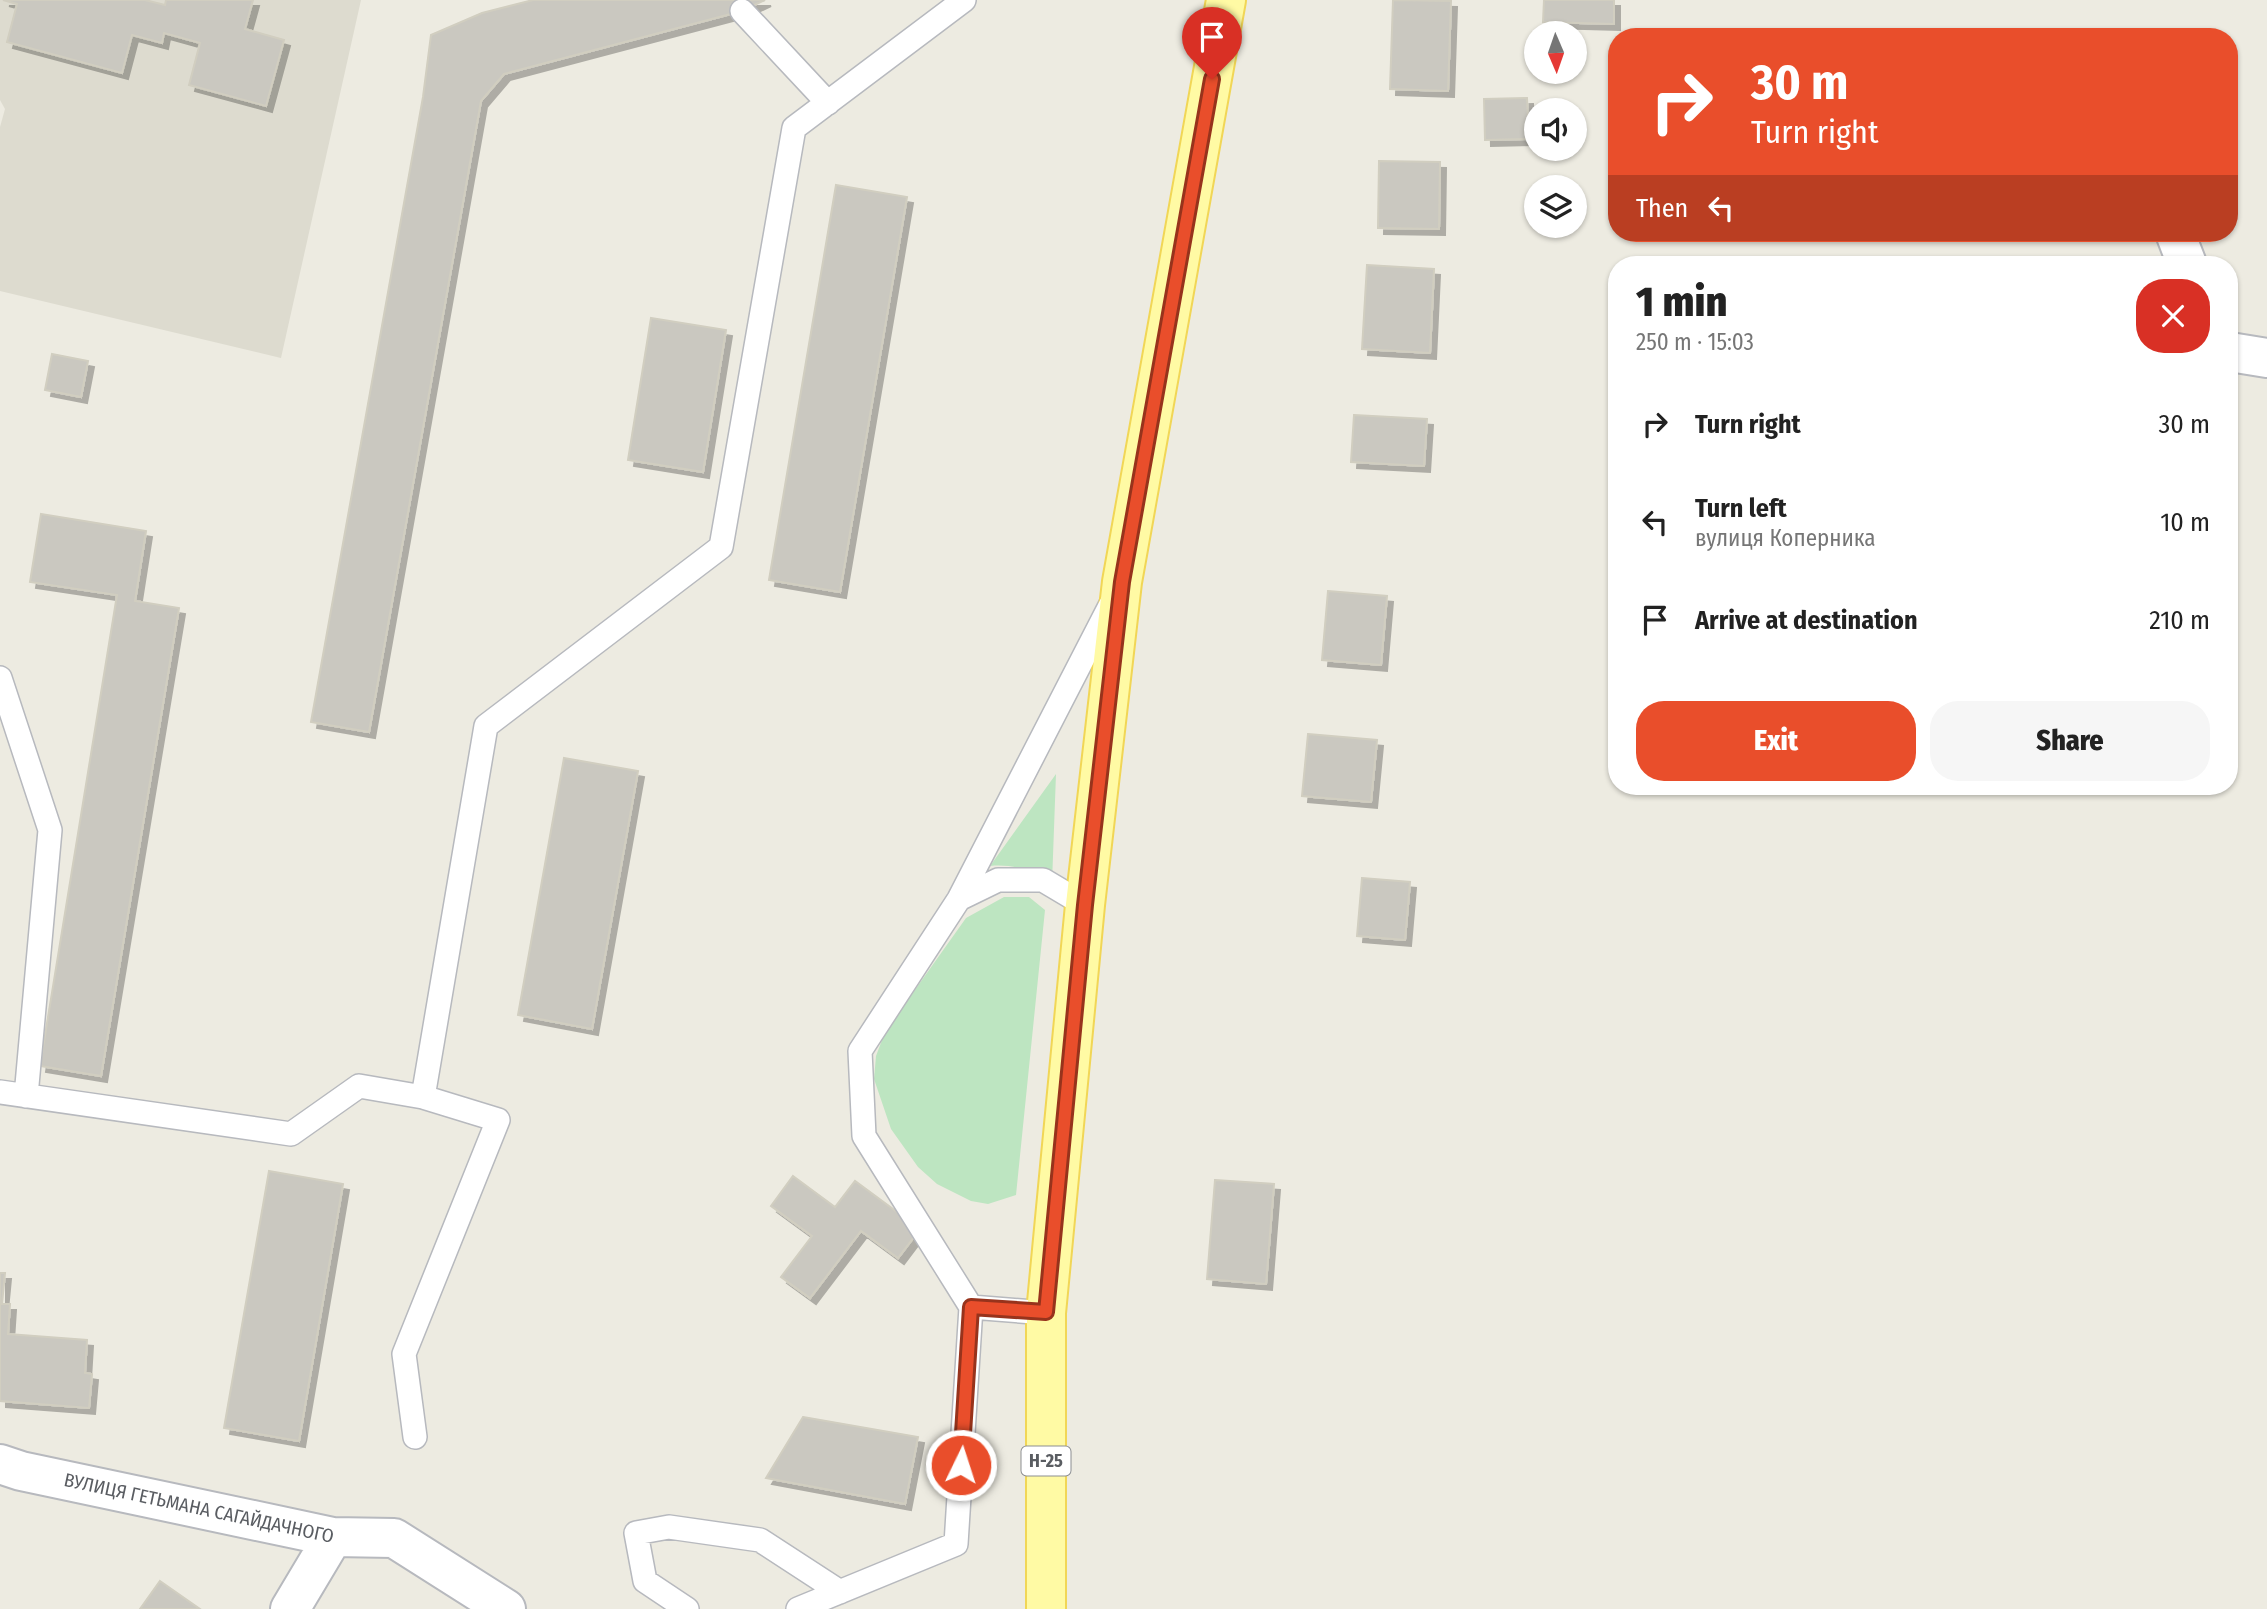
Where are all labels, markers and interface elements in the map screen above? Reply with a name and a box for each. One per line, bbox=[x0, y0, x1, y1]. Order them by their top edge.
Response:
pin bbox=[1182, 7, 1242, 79]
icon: arrive bbox=[1193, 18, 1231, 56]
north arrow bbox=[1524, 21, 1587, 84]
map controls bbox=[1524, 21, 1587, 238]
text: 30 m bbox=[1751, 53, 1849, 112]
icon: right bbox=[1636, 56, 1727, 147]
button: sound bbox=[1524, 98, 1587, 161]
text: Turn right bbox=[1751, 113, 1878, 151]
button: layers bbox=[1524, 175, 1587, 238]
icon: left bbox=[1702, 189, 1740, 227]
text: Then bbox=[1636, 193, 1688, 224]
text: 1 min bbox=[1636, 277, 1727, 327]
button: close bbox=[2136, 279, 2210, 353]
text: 250 m · 15:03 bbox=[1636, 328, 1754, 356]
icon: right bbox=[1636, 405, 1674, 443]
text: Turn right bbox=[1695, 409, 1801, 440]
text: 30 m bbox=[2159, 409, 2210, 440]
text: Turn left bbox=[1695, 493, 1787, 524]
icon: left bbox=[1636, 503, 1674, 541]
text: 10 m bbox=[2160, 507, 2210, 538]
text: вулиця Коперника bbox=[1695, 524, 1876, 552]
icon: arrive bbox=[1636, 601, 1674, 639]
text: Arrive at destination bbox=[1695, 605, 1918, 636]
text: 210 m bbox=[2149, 605, 2210, 636]
button: Exit bbox=[1636, 701, 1916, 781]
button: Share bbox=[1930, 701, 2210, 781]
position arrow bbox=[924, 1428, 998, 1502]
road number: Н-25 bbox=[1021, 1446, 1070, 1476]
street label: ВУЛИЦЯ ГЕТЬМАНА САГАЙДАЧНОГО bbox=[62, 1468, 336, 1548]

